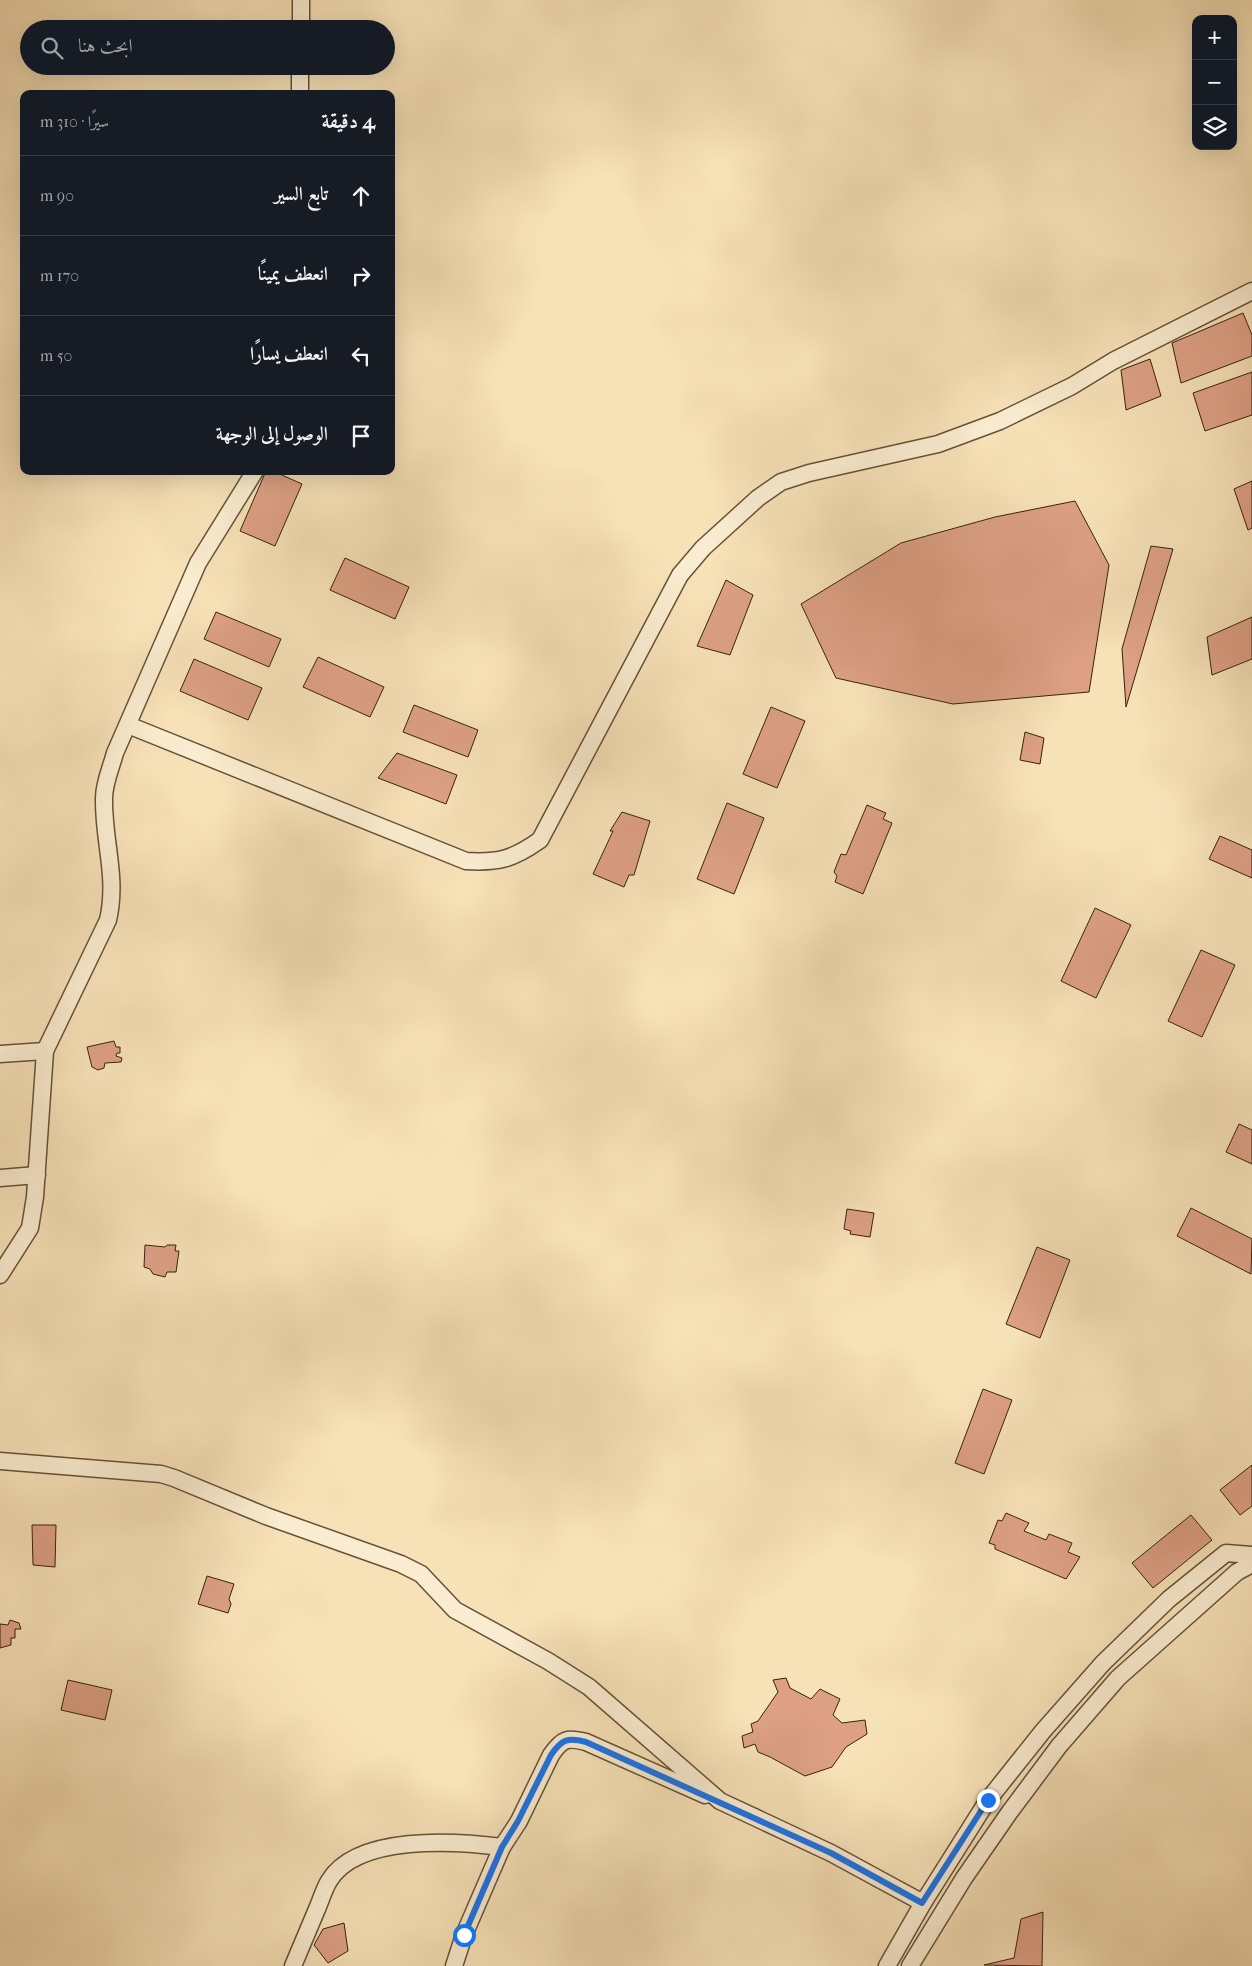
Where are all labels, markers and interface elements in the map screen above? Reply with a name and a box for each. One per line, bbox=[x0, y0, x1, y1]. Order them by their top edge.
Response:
map controls bbox=[1192, 15, 1237, 150]
button: + bbox=[1192, 15, 1237, 60]
search box bbox=[20, 20, 395, 75]
icon: search bbox=[38, 34, 66, 62]
text: ابحث هنا bbox=[78, 35, 133, 57]
button: − bbox=[1192, 60, 1237, 105]
button: layers bbox=[1192, 105, 1237, 150]
text: 4 دقيقة bbox=[321, 109, 375, 133]
text: سيرًا · 310 m bbox=[40, 112, 109, 131]
icon: ahead bbox=[347, 182, 375, 210]
text: تابع السير bbox=[274, 183, 328, 205]
text: 90 m bbox=[40, 186, 74, 205]
icon: right bbox=[347, 262, 375, 290]
text: انعطف يمينًا bbox=[258, 263, 328, 285]
text: 170 m bbox=[40, 266, 79, 285]
icon: left bbox=[347, 342, 375, 370]
text: انعطف يسارًا bbox=[250, 343, 328, 365]
text: 50 m bbox=[40, 346, 72, 365]
icon: arrive bbox=[347, 422, 375, 450]
text: الوصول إلى الوجهة bbox=[216, 423, 328, 445]
route end bbox=[977, 1789, 1000, 1812]
route start bbox=[453, 1924, 476, 1947]

